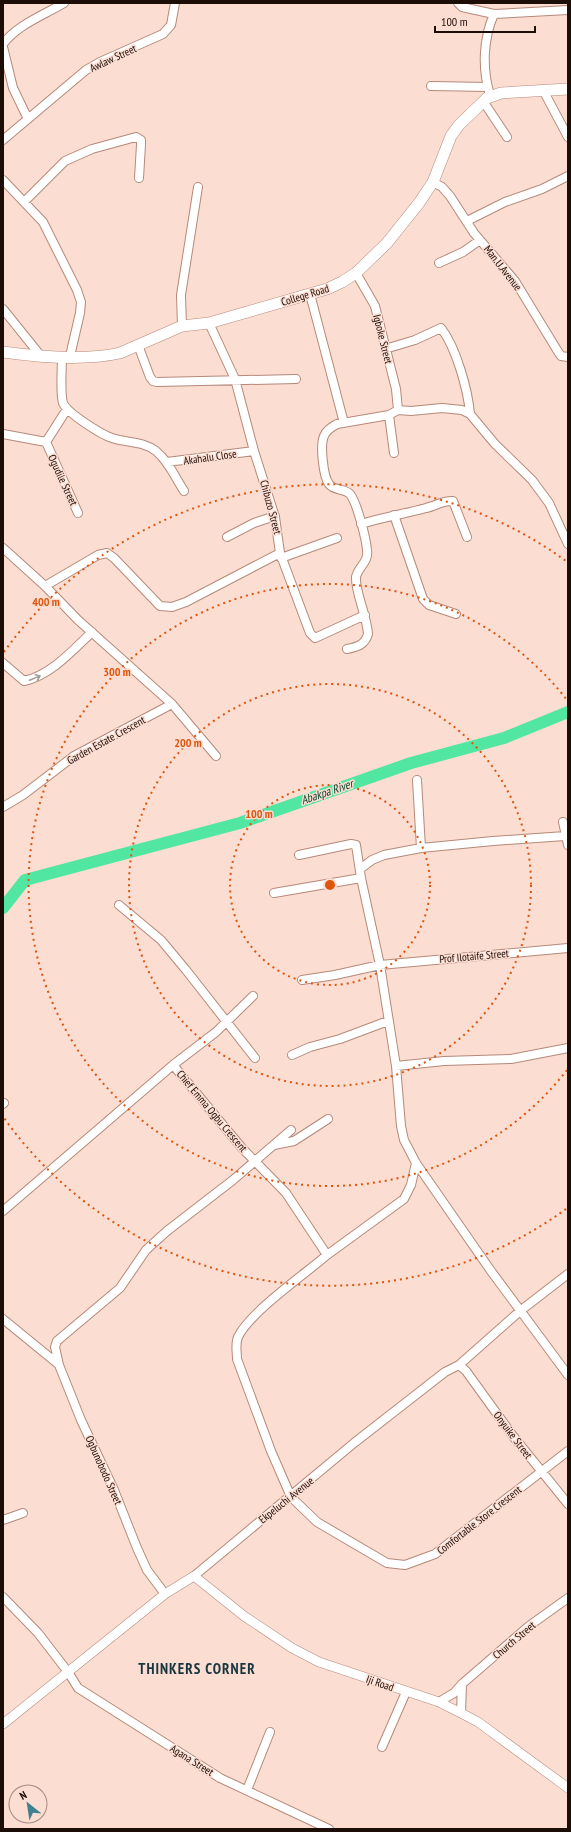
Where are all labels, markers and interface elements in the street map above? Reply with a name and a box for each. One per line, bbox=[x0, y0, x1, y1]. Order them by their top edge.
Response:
scale bar bbox=[435, 8, 535, 34]
text: 100 m bbox=[441, 14, 468, 29]
street label: Awlaw Street bbox=[87, 41, 139, 75]
street label: Man.U.Avenue bbox=[481, 243, 525, 294]
street label: College Road bbox=[279, 281, 331, 309]
street label: Igboke Street bbox=[370, 313, 396, 365]
street label: Akahalu Close bbox=[183, 446, 238, 468]
street label: Ogudile Street bbox=[45, 452, 81, 508]
street label: Chibuzo Street bbox=[257, 478, 285, 536]
text: 400 m bbox=[32, 594, 60, 609]
text: 300 m bbox=[103, 664, 131, 679]
one-way arrow bbox=[28, 673, 40, 681]
street label: Garden Estate Crescent bbox=[64, 713, 148, 767]
text: 200 m bbox=[174, 735, 202, 750]
water label: Abakpa River bbox=[299, 775, 357, 807]
text: 100 m bbox=[245, 806, 273, 821]
centre of rings bbox=[323, 878, 337, 892]
street label: Prof Ilotaife Street bbox=[439, 946, 509, 966]
street label: Chief Emma Ogbu Crescent bbox=[174, 1067, 250, 1155]
street label: Onyuike Street bbox=[491, 1408, 535, 1462]
street label: Ogbunobodo Street bbox=[83, 1433, 125, 1507]
street label: Ekpeluchi Avenue bbox=[256, 1473, 317, 1526]
street label: Comfortable Store Crescent bbox=[434, 1483, 524, 1557]
street label: Church Street bbox=[490, 1618, 538, 1662]
district label: THINKERS CORNER bbox=[138, 1659, 256, 1678]
street label: Iji Road bbox=[364, 1672, 396, 1694]
street label: Agana Street bbox=[168, 1741, 216, 1779]
north arrow bbox=[8, 1784, 48, 1824]
text: N bbox=[17, 1788, 29, 1803]

